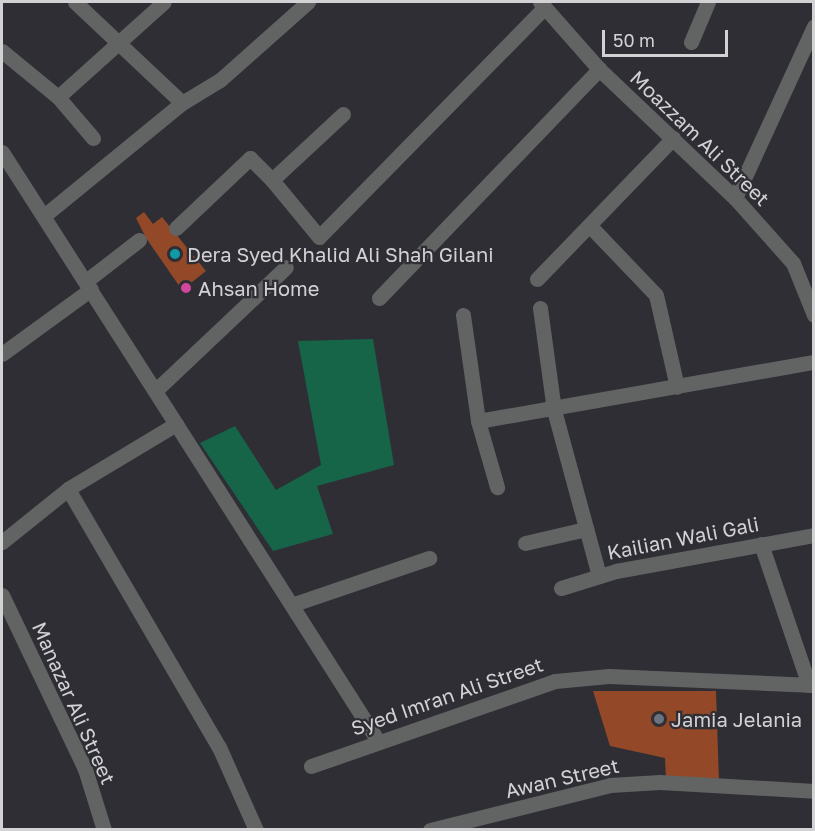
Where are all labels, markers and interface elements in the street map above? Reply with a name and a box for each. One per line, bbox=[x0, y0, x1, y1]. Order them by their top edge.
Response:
scale bar bbox=[605, 18, 731, 56]
text: 50 m bbox=[613, 29, 655, 51]
street label: Moazzam Ali Street bbox=[625, 65, 775, 211]
place label: Dera Syed Khalid Ali Shah Gilani bbox=[187, 242, 494, 266]
marker: Dera Syed Khalid Ali Shah Gilani bbox=[168, 247, 182, 261]
place label: Ahsan Home bbox=[198, 276, 319, 300]
marker: Ahsan Home bbox=[179, 281, 193, 295]
street label: Kailian Wali Gali bbox=[605, 512, 761, 564]
street label: Manazar Ali Street bbox=[27, 618, 121, 788]
street label: Syed Imran Ali Street bbox=[348, 652, 546, 740]
place label: Jamia Jelania bbox=[671, 707, 802, 731]
marker: Jamia Jelania bbox=[652, 712, 666, 726]
street label: Awan Street bbox=[503, 753, 621, 803]

